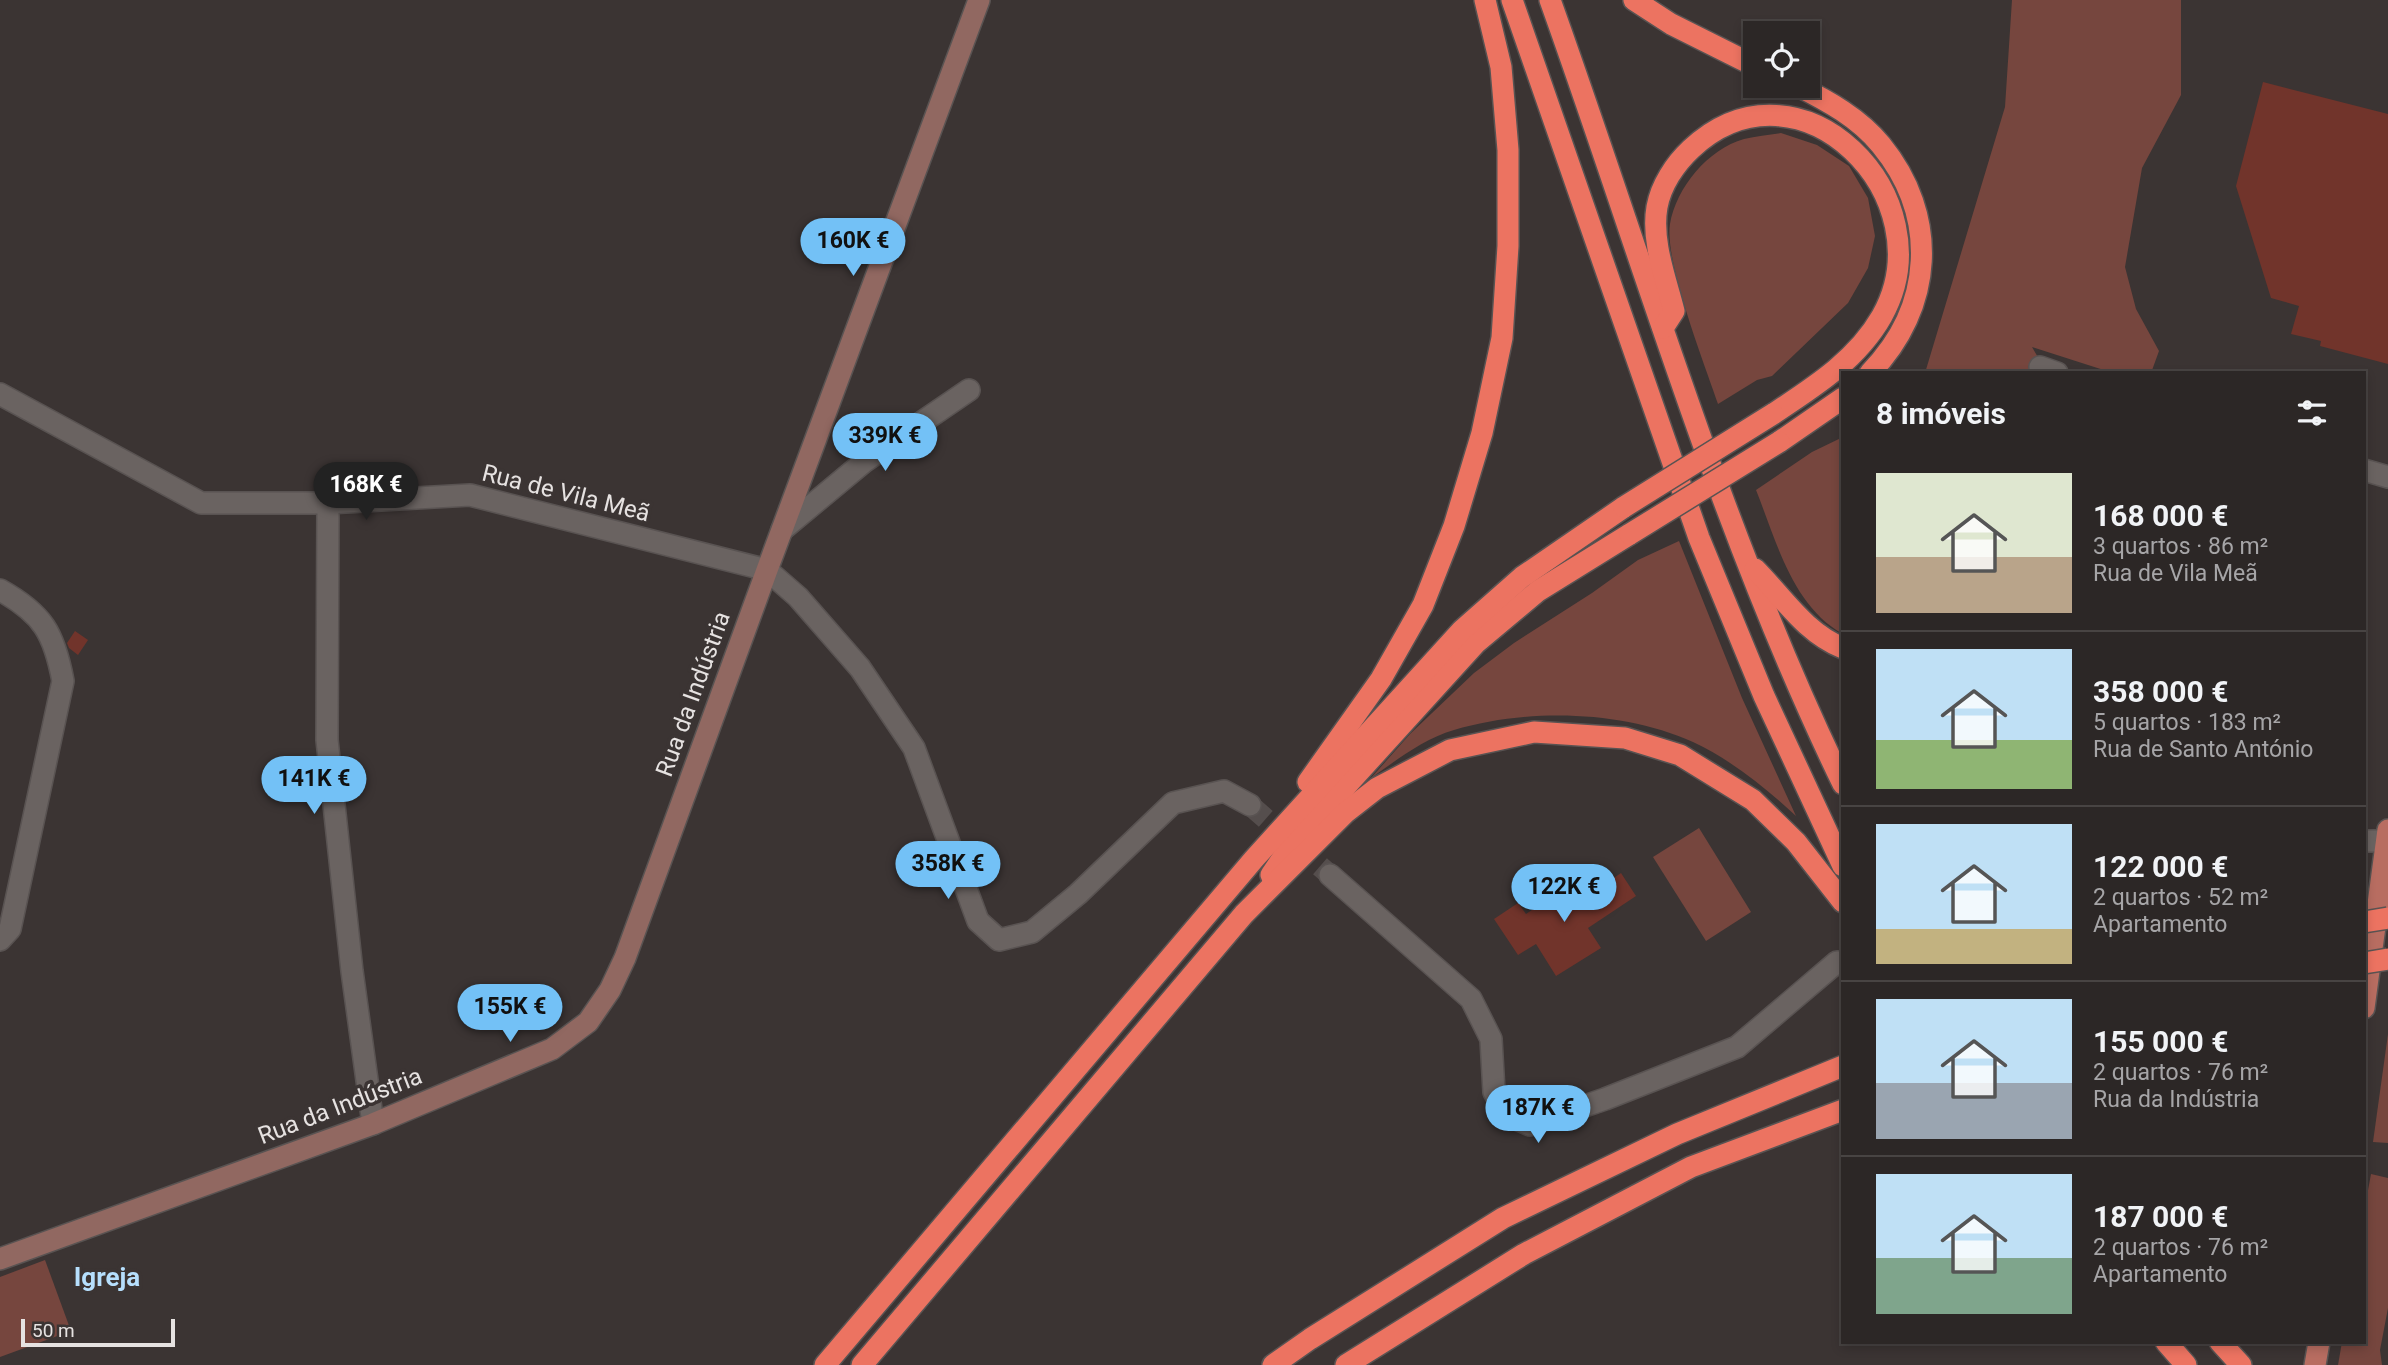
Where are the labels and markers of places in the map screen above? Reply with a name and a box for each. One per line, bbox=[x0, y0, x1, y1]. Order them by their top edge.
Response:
pin: 160K € bbox=[796, 218, 910, 278]
pin: 339K € bbox=[828, 414, 942, 473]
pin: 168K € bbox=[309, 462, 423, 522]
pin: 141K € bbox=[257, 756, 371, 816]
pin: 358K € bbox=[891, 842, 1005, 901]
pin: 122K € bbox=[1507, 864, 1621, 924]
pin: 155K € bbox=[453, 984, 567, 1044]
pin: 187K € bbox=[1481, 1086, 1595, 1145]

